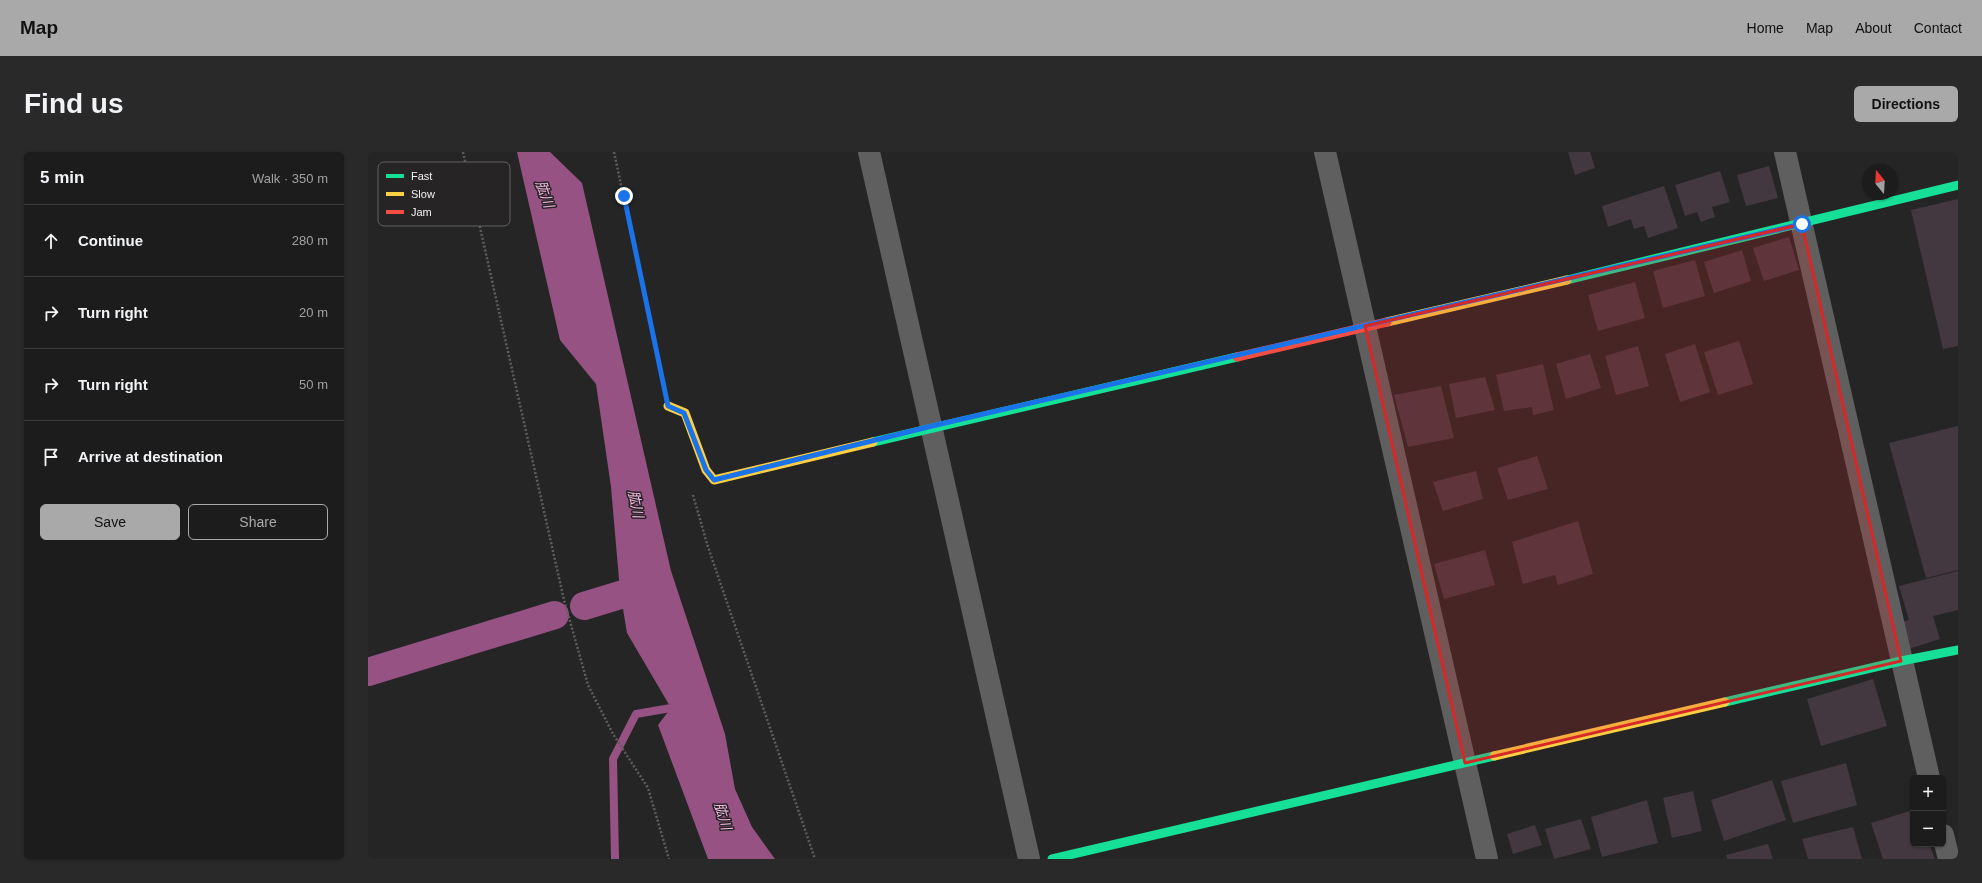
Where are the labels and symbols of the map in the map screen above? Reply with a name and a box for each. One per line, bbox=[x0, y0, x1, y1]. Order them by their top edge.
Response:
legend bbox=[378, 162, 510, 226]
north arrow bbox=[1862, 164, 1898, 200]
text: Fast bbox=[411, 170, 432, 182]
water label: 肱川 bbox=[533, 178, 558, 212]
route end bbox=[615, 187, 633, 205]
text: Slow bbox=[411, 188, 435, 200]
text: Jam bbox=[411, 206, 432, 218]
route start bbox=[1793, 215, 1811, 233]
water label: 肱川 bbox=[625, 489, 647, 521]
water label: 肱川 bbox=[711, 800, 735, 834]

